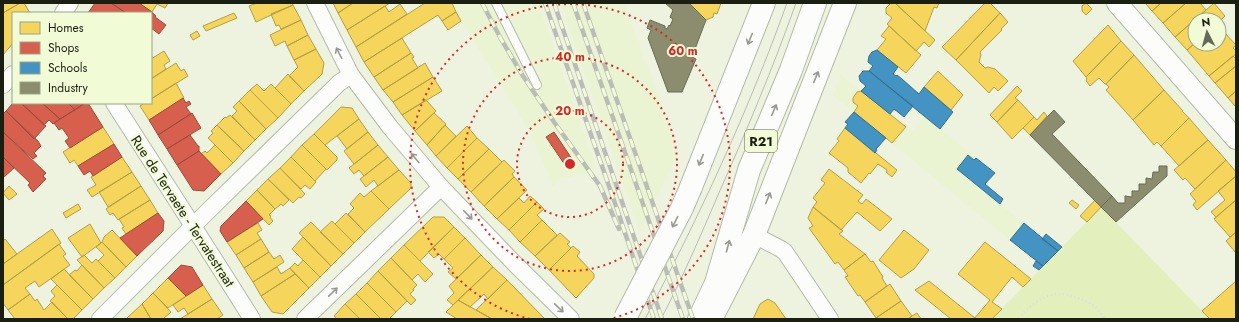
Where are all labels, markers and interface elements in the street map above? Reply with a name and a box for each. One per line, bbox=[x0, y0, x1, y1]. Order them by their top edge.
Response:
legend bbox=[12, 12, 152, 104]
north arrow bbox=[1187, 12, 1227, 52]
text: N bbox=[1201, 14, 1211, 30]
text: Homes bbox=[48, 19, 84, 37]
one-way arrow bbox=[745, 33, 753, 45]
text: Shops bbox=[48, 39, 79, 57]
text: 60 m bbox=[668, 42, 698, 60]
one-way arrow bbox=[335, 47, 343, 59]
text: 40 m bbox=[555, 48, 585, 66]
text: Schools bbox=[48, 59, 87, 77]
one-way arrow bbox=[813, 72, 821, 84]
text: Industry bbox=[48, 79, 89, 97]
text: 20 m bbox=[555, 102, 585, 120]
one-way arrow bbox=[771, 104, 778, 116]
road number: R21 bbox=[745, 130, 777, 152]
street label: Rue de Tervaete - Tervatestraat bbox=[126, 131, 240, 291]
one-way arrow bbox=[411, 152, 420, 163]
one-way arrow bbox=[697, 153, 705, 165]
centre of rings bbox=[563, 157, 577, 171]
one-way arrow bbox=[765, 193, 773, 205]
one-way arrow bbox=[463, 210, 473, 220]
one-way arrow bbox=[670, 216, 678, 228]
one-way arrow bbox=[725, 240, 732, 253]
one-way arrow bbox=[328, 287, 338, 297]
one-way arrow bbox=[554, 303, 564, 312]

